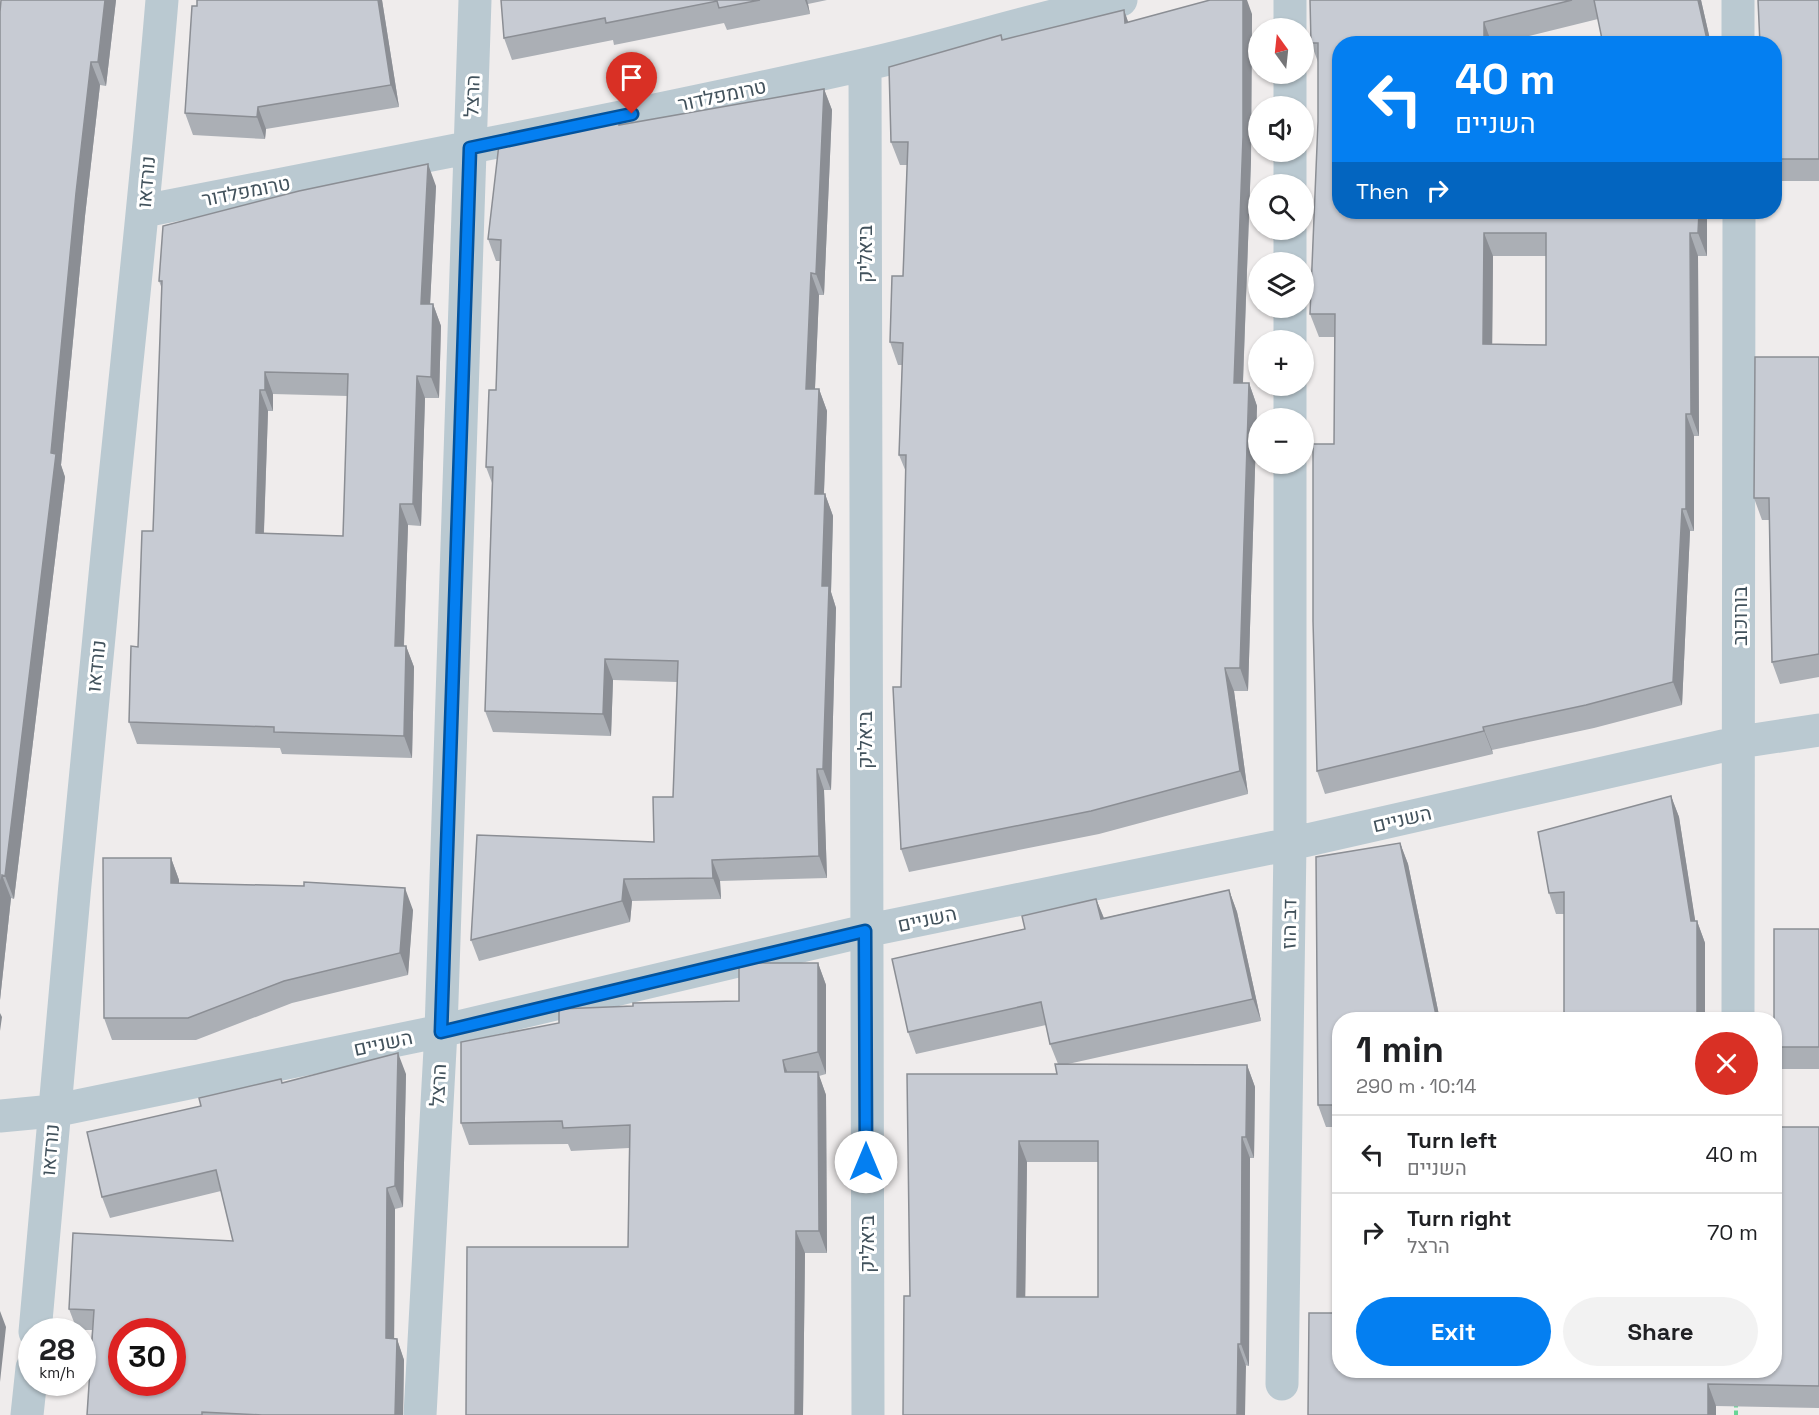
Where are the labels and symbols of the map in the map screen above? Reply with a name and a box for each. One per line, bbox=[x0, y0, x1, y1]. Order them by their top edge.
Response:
north arrow bbox=[1248, 18, 1314, 84]
pin bbox=[606, 52, 657, 114]
street label: טרומפלדור bbox=[675, 73, 769, 117]
street label: הרצל bbox=[458, 74, 486, 118]
street label: נורדאו bbox=[131, 155, 161, 209]
street label: טרומפלדור bbox=[199, 170, 293, 212]
street label: ביאליק bbox=[852, 224, 878, 283]
street label: בורוכוב bbox=[1727, 586, 1753, 646]
street label: נורדאו bbox=[80, 639, 112, 693]
street label: ביאליק bbox=[852, 710, 878, 769]
street label: השניים bbox=[1370, 800, 1434, 838]
street label: דב הוז bbox=[1276, 898, 1302, 950]
street label: השניים bbox=[895, 900, 959, 938]
street label: השניים bbox=[351, 1024, 415, 1062]
street label: הרצל bbox=[424, 1063, 452, 1107]
street label: נורדאו bbox=[35, 1123, 65, 1177]
position arrow bbox=[834, 1130, 898, 1194]
street label: ביאליק bbox=[854, 1214, 880, 1273]
speed limit sign: 30 bbox=[108, 1318, 186, 1396]

